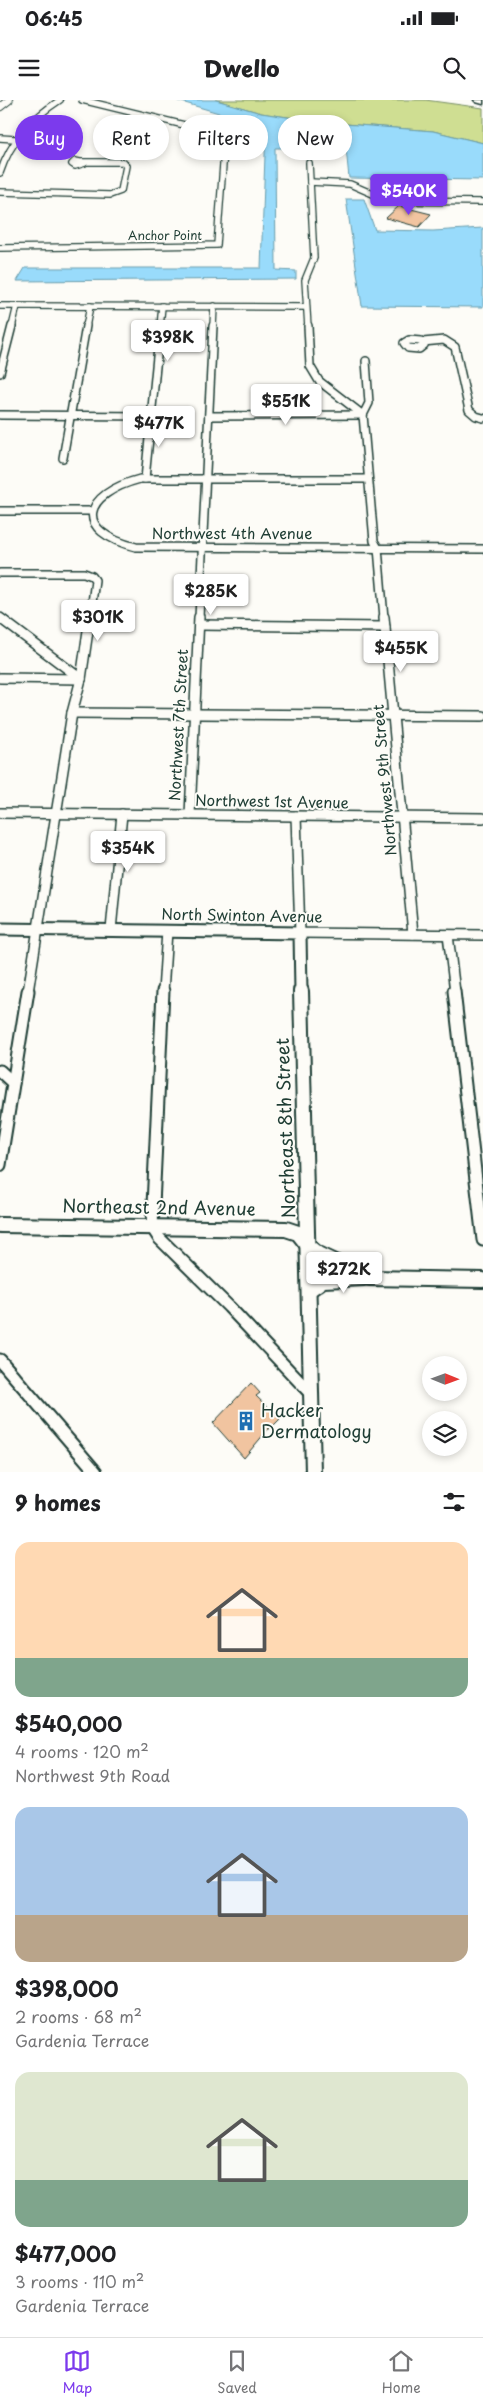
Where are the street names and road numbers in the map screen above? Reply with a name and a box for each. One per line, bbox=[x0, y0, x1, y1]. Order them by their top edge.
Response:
street label: Anchor Point bbox=[128, 226, 202, 244]
street label: Northwest 4th Avenue bbox=[152, 521, 312, 544]
street label: Northwest 7th Street bbox=[162, 648, 193, 801]
street label: Northwest 9th Street bbox=[365, 704, 402, 857]
street label: Northwest 1st Avenue bbox=[195, 788, 349, 813]
street label: North Swinton Avenue bbox=[161, 902, 323, 927]
street label: Northeast 8th Street bbox=[268, 1037, 301, 1219]
street label: Northeast 2nd Avenue bbox=[62, 1191, 256, 1222]

